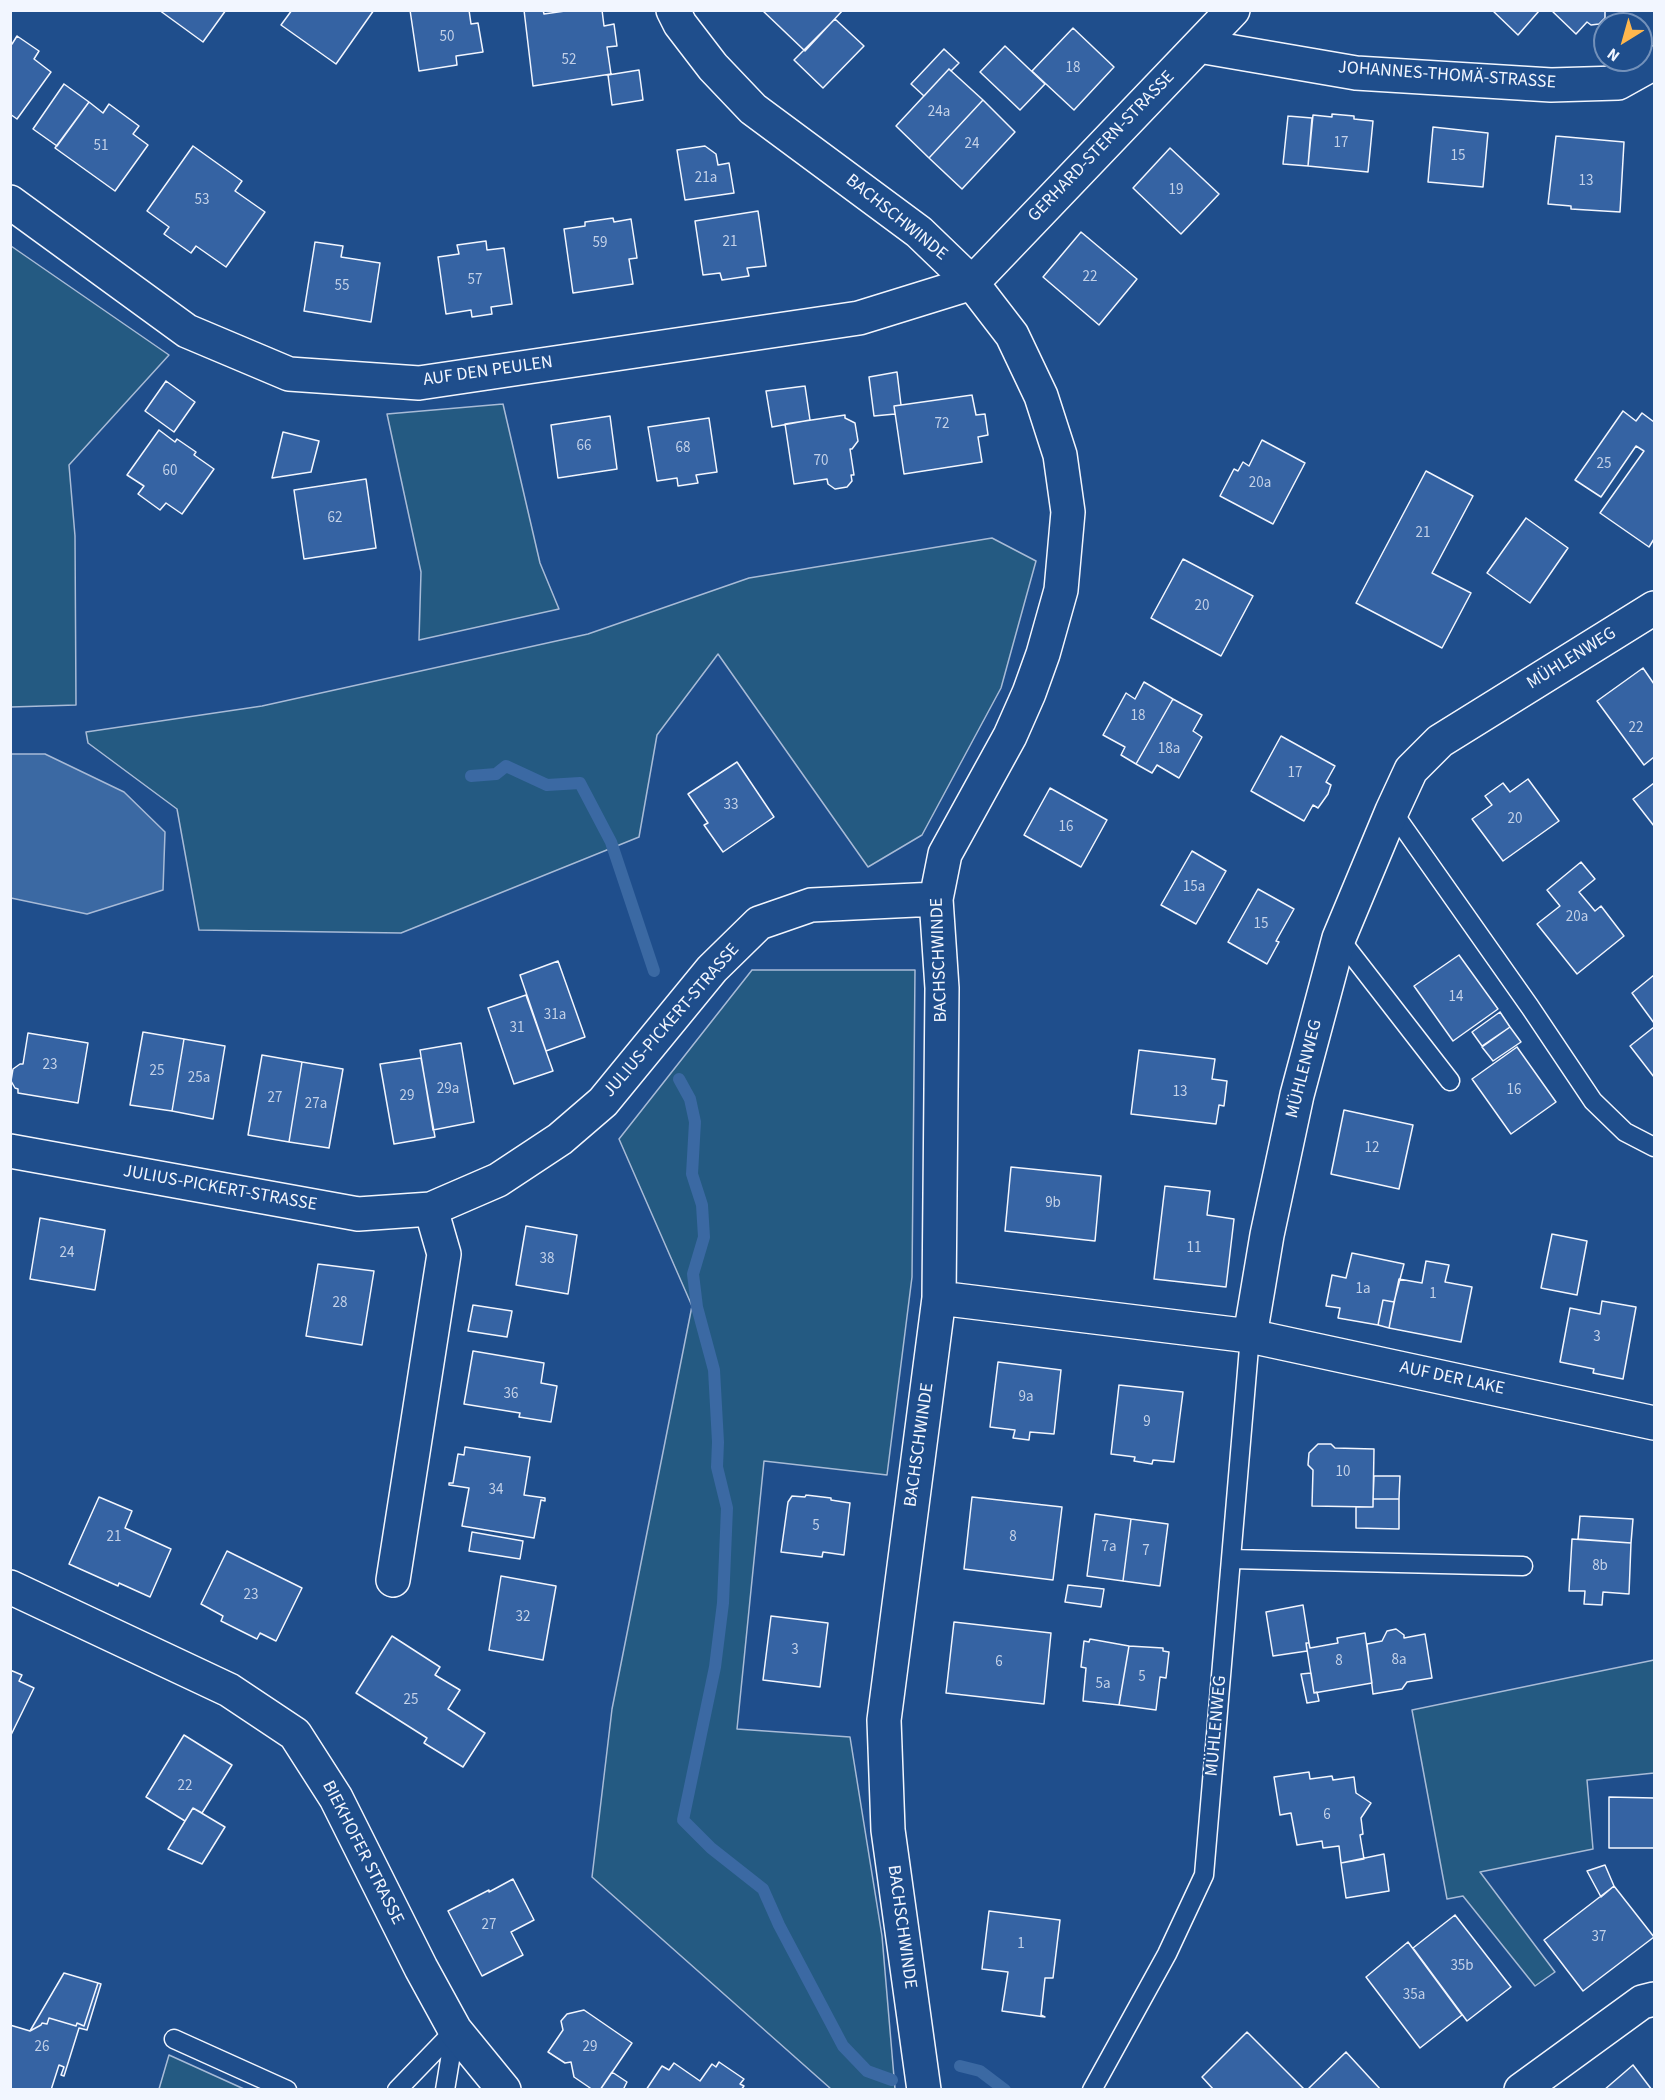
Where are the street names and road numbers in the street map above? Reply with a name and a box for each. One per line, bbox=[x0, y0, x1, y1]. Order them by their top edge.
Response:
street label: JOHANNES-THOMÄ-STRASSE bbox=[1337, 58, 1557, 94]
street label: GERHARD-STERN-STRASSE bbox=[1024, 67, 1180, 227]
street label: BACHSCHWINDE bbox=[841, 170, 951, 266]
street label: AUF DEN PEULEN bbox=[422, 352, 554, 392]
street label: MÜHLENWEG bbox=[1523, 623, 1621, 695]
street label: BACHSCHWINDE bbox=[927, 897, 953, 1023]
street label: JULIUS-PICKERT-STRASSE bbox=[599, 940, 745, 1102]
street label: MÜHLENWEG bbox=[1282, 1017, 1328, 1121]
street label: JULIUS-PICKERT-STRASSE bbox=[121, 1161, 319, 1217]
street label: AUF DER LAKE bbox=[1398, 1357, 1506, 1401]
street label: BACHSCHWINDE bbox=[901, 1382, 939, 1508]
street label: MÜHLENWEG bbox=[1202, 1675, 1232, 1777]
street label: BIEKHOFER STRASSE bbox=[316, 1778, 408, 1928]
street label: BACHSCHWINDE bbox=[882, 1864, 920, 1990]

